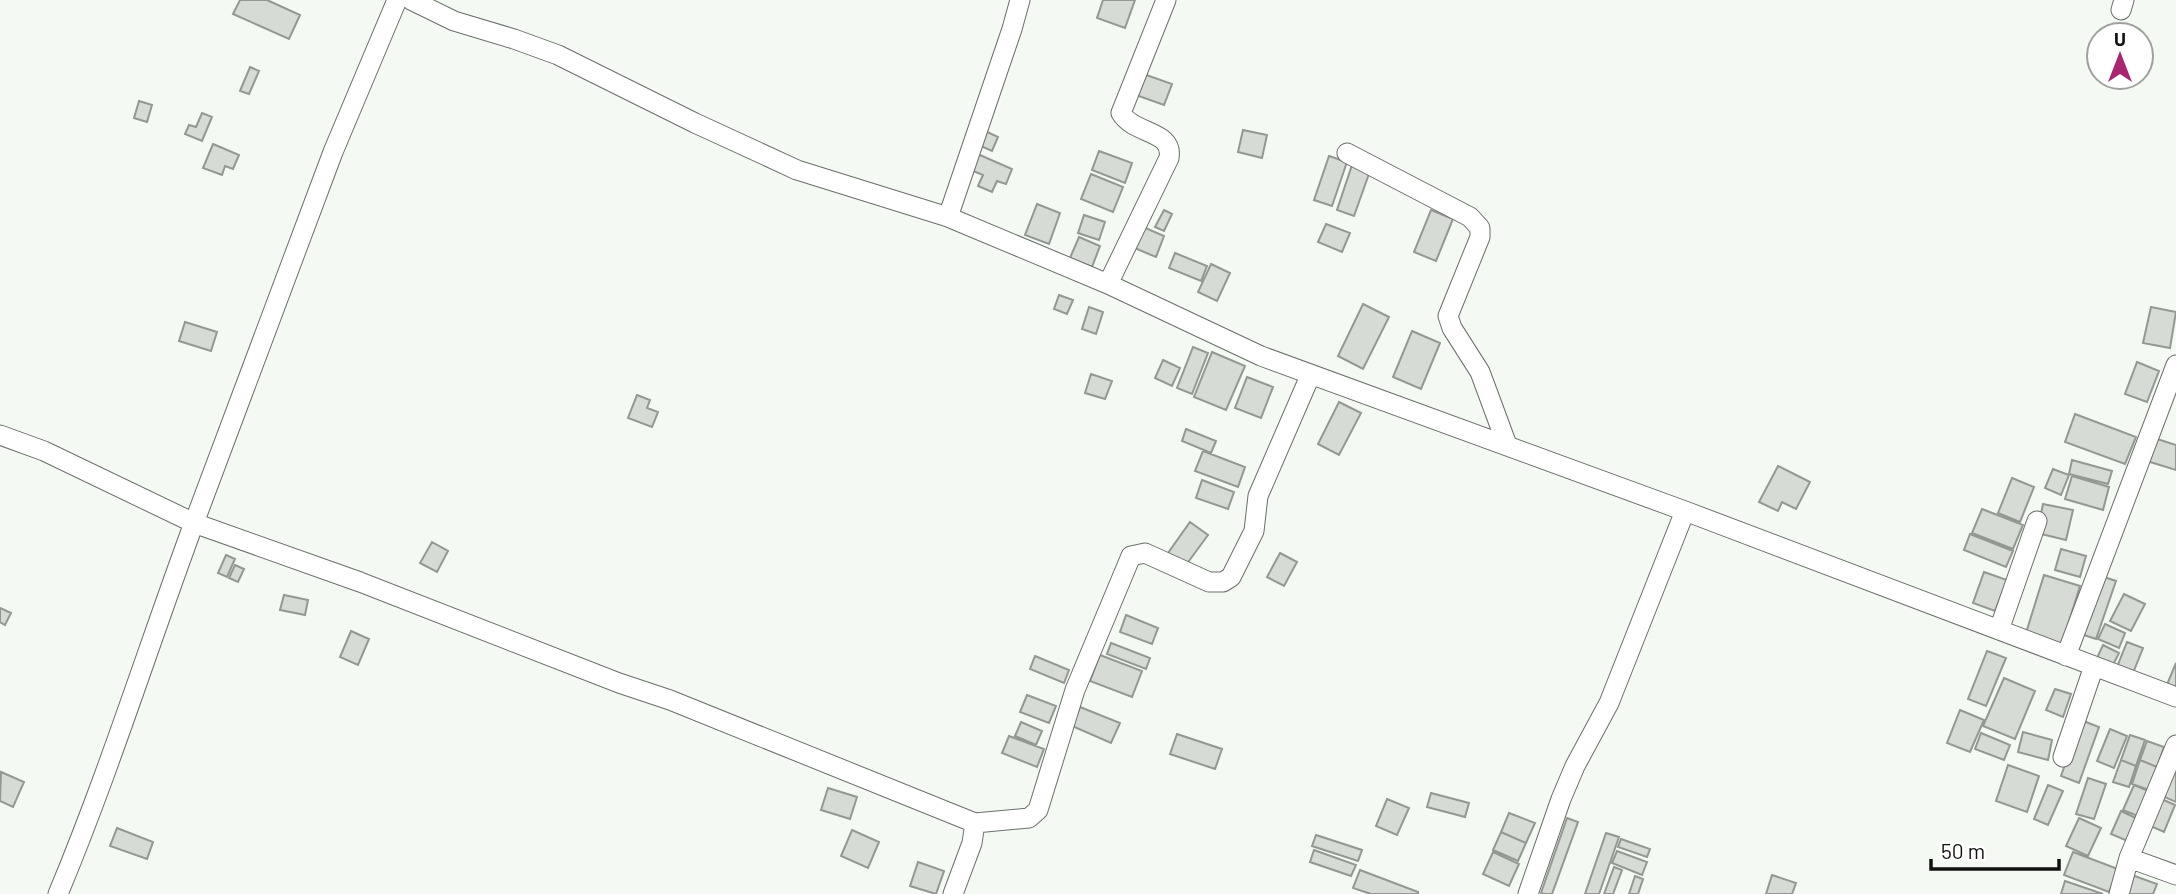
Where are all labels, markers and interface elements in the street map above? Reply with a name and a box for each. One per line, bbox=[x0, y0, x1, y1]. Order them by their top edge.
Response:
north arrow bbox=[2085, 21, 2155, 91]
text: U bbox=[2114, 27, 2126, 50]
scale bar bbox=[1931, 828, 2059, 872]
text: 50 m bbox=[1941, 838, 1985, 863]

